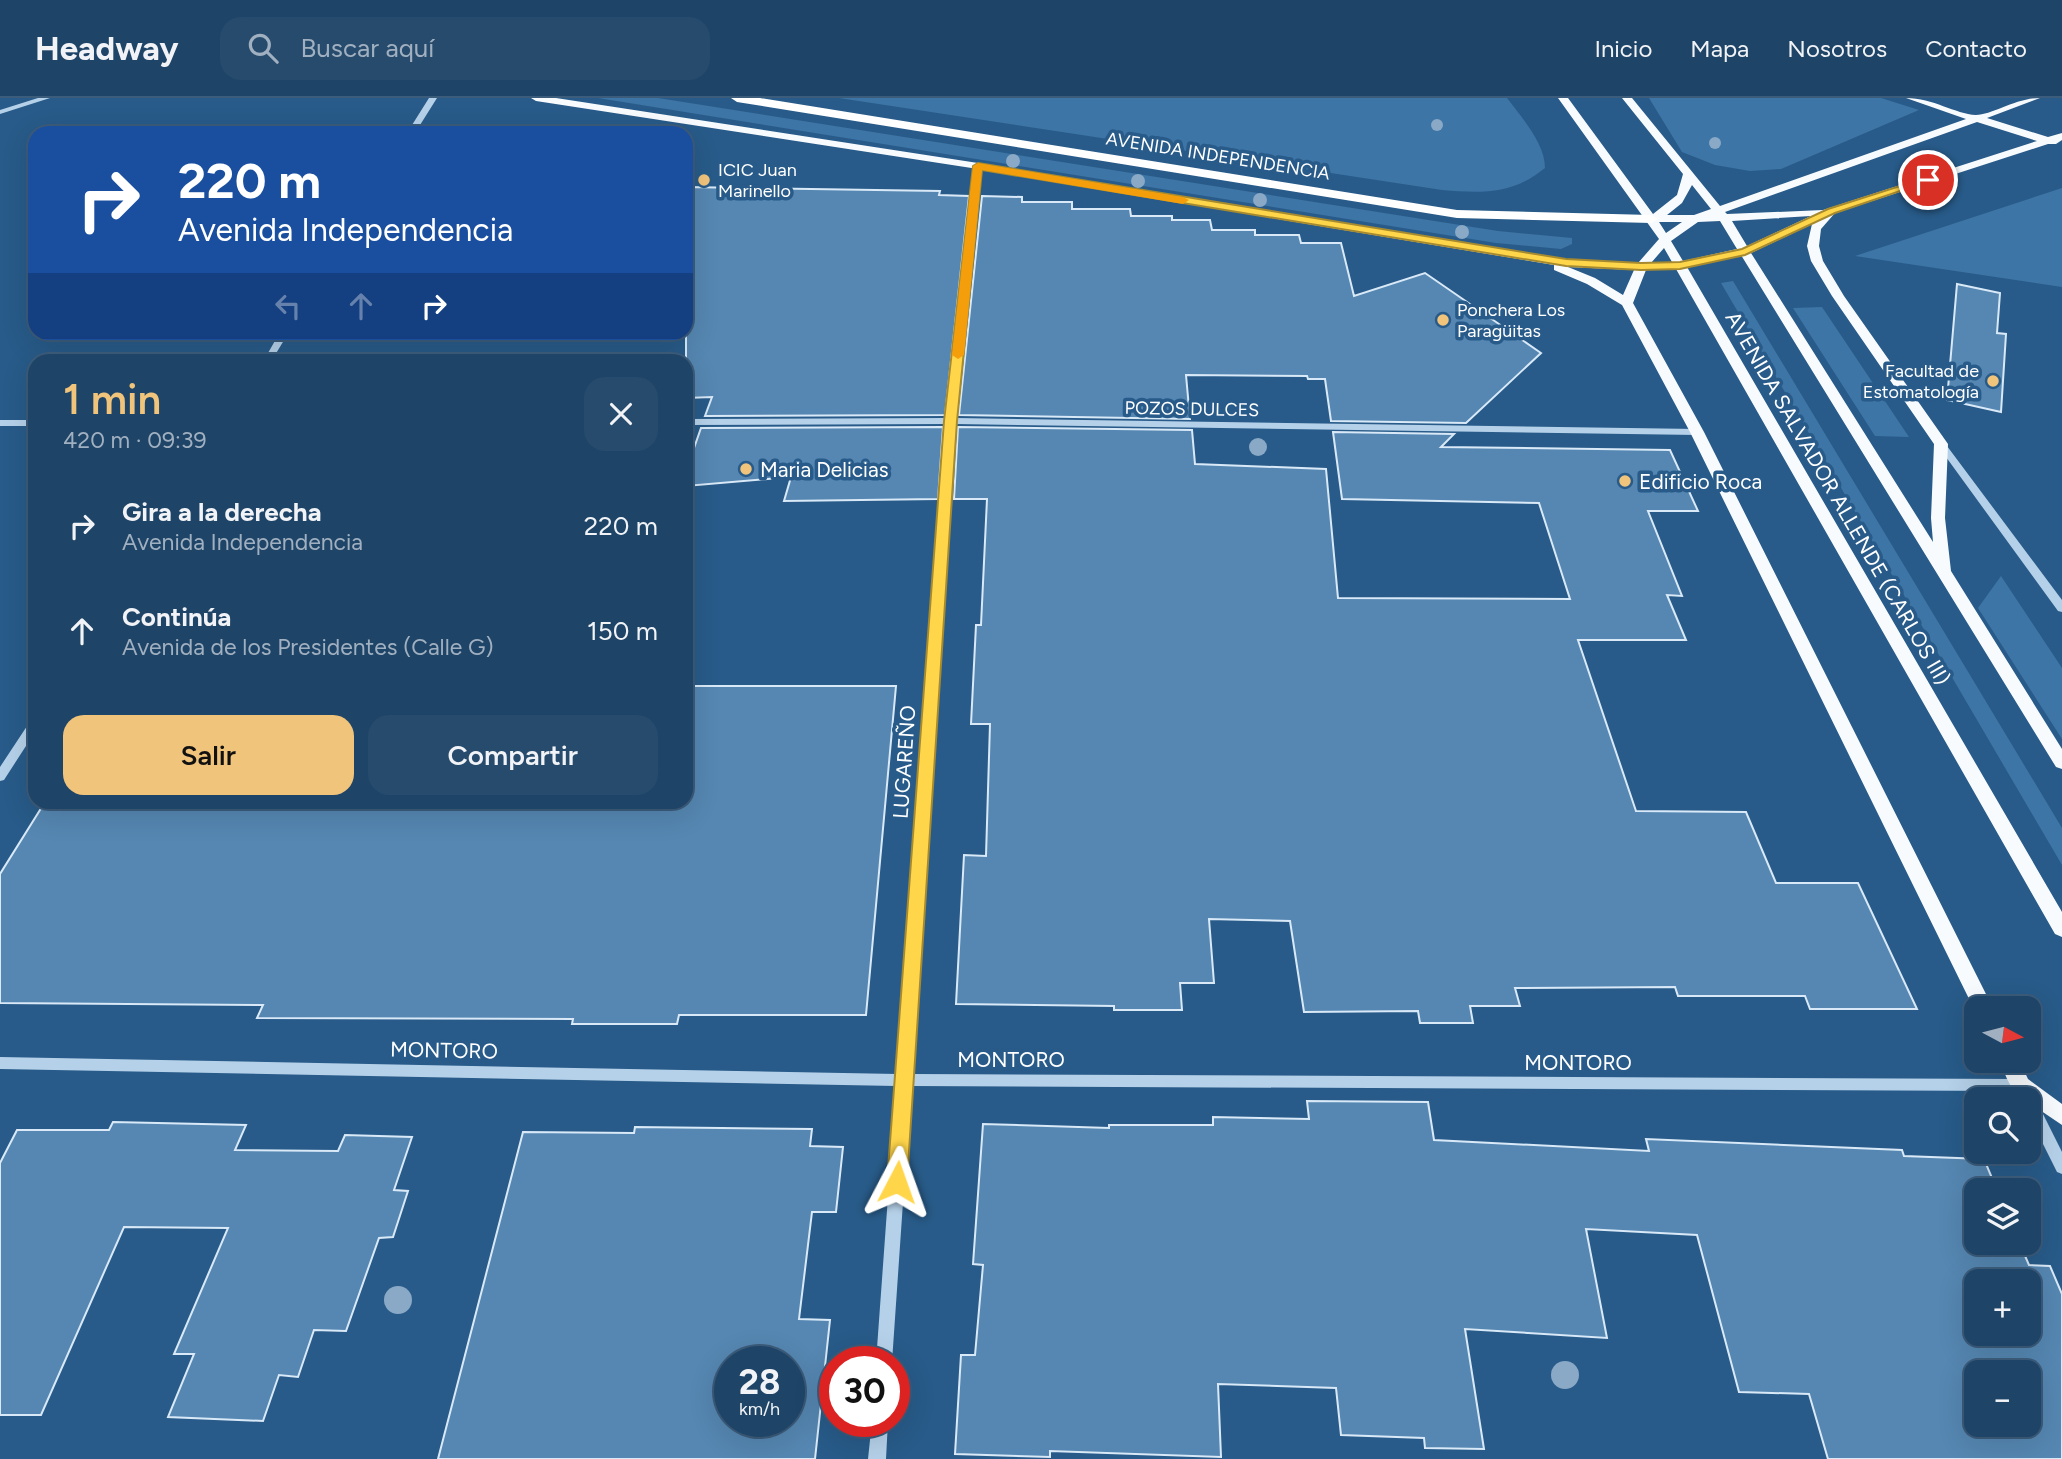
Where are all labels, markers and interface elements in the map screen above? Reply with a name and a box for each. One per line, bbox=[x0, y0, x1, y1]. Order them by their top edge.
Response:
search box bbox=[220, 17, 710, 80]
text: Headway bbox=[35, 29, 178, 68]
icon: search bbox=[244, 29, 282, 67]
text: Buscar aquí bbox=[300, 32, 434, 64]
text: Inicio bbox=[1594, 34, 1652, 63]
text: Mapa bbox=[1690, 34, 1749, 63]
text: Nosotros bbox=[1787, 34, 1887, 63]
text: Contacto bbox=[1925, 34, 2027, 63]
street label: AVENIDA INDEPENDENCIA bbox=[1105, 127, 1331, 185]
pin bbox=[1898, 150, 1958, 210]
text: 220 m bbox=[178, 151, 321, 210]
icon: right bbox=[63, 154, 154, 245]
place label: ICIC Juan Marinello bbox=[718, 159, 797, 202]
icon: arrive bbox=[1909, 161, 1947, 199]
marker: ICIC Juan Marinello bbox=[696, 172, 712, 188]
text: Avenida Independencia bbox=[178, 211, 513, 249]
icon: left bbox=[269, 287, 307, 325]
icon: ahead bbox=[342, 287, 380, 325]
icon: right bbox=[415, 287, 453, 325]
place label: Ponchera Los Paragüitas bbox=[1457, 299, 1565, 342]
street label: AVENIDA SALVADOR ALLENDE (CARLOS III) bbox=[1720, 307, 1956, 689]
marker: Ponchera Los Paragüitas bbox=[1435, 312, 1451, 328]
place label: Facultad de Estomatología bbox=[1863, 360, 1979, 403]
marker: Facultad de Estomatología bbox=[1985, 373, 2001, 389]
text: 1 min bbox=[63, 374, 161, 425]
button: close bbox=[584, 377, 658, 451]
street label: POZOS DULCES bbox=[1125, 397, 1259, 421]
text: 420 m · 09:39 bbox=[63, 426, 206, 454]
place label: Maria Delicias bbox=[760, 457, 888, 482]
marker: Maria Delicias bbox=[738, 461, 754, 477]
place label: Edificio Roca bbox=[1639, 469, 1762, 494]
marker: Edificio Roca bbox=[1617, 473, 1633, 489]
text: Gira a la derecha bbox=[122, 496, 322, 528]
icon: right bbox=[63, 507, 101, 545]
text: 220 m bbox=[584, 510, 658, 542]
text: Avenida Independencia bbox=[122, 528, 363, 556]
text: Continúa bbox=[122, 601, 231, 633]
icon: ahead bbox=[63, 612, 101, 650]
text: 150 m bbox=[587, 615, 658, 647]
text: Avenida de los Presidentes (Calle G) bbox=[122, 633, 494, 661]
street label: LUGAREÑO bbox=[888, 704, 920, 820]
button: Salir bbox=[63, 715, 354, 795]
button: Compartir bbox=[368, 715, 658, 795]
north arrow bbox=[1964, 996, 2040, 1073]
map controls bbox=[1964, 996, 2041, 1437]
street label: MONTORO bbox=[390, 1037, 498, 1063]
street label: MONTORO bbox=[957, 1047, 1065, 1072]
street label: MONTORO bbox=[1524, 1050, 1632, 1075]
button: search bbox=[1964, 1087, 2041, 1164]
position arrow bbox=[860, 1145, 934, 1219]
button: layers bbox=[1964, 1178, 2041, 1255]
button: + bbox=[1964, 1269, 2041, 1346]
speed limit sign: 30 bbox=[819, 1346, 910, 1437]
button: − bbox=[1964, 1360, 2041, 1437]
text: 28 bbox=[739, 1361, 780, 1403]
text: km/h bbox=[739, 1398, 780, 1420]

